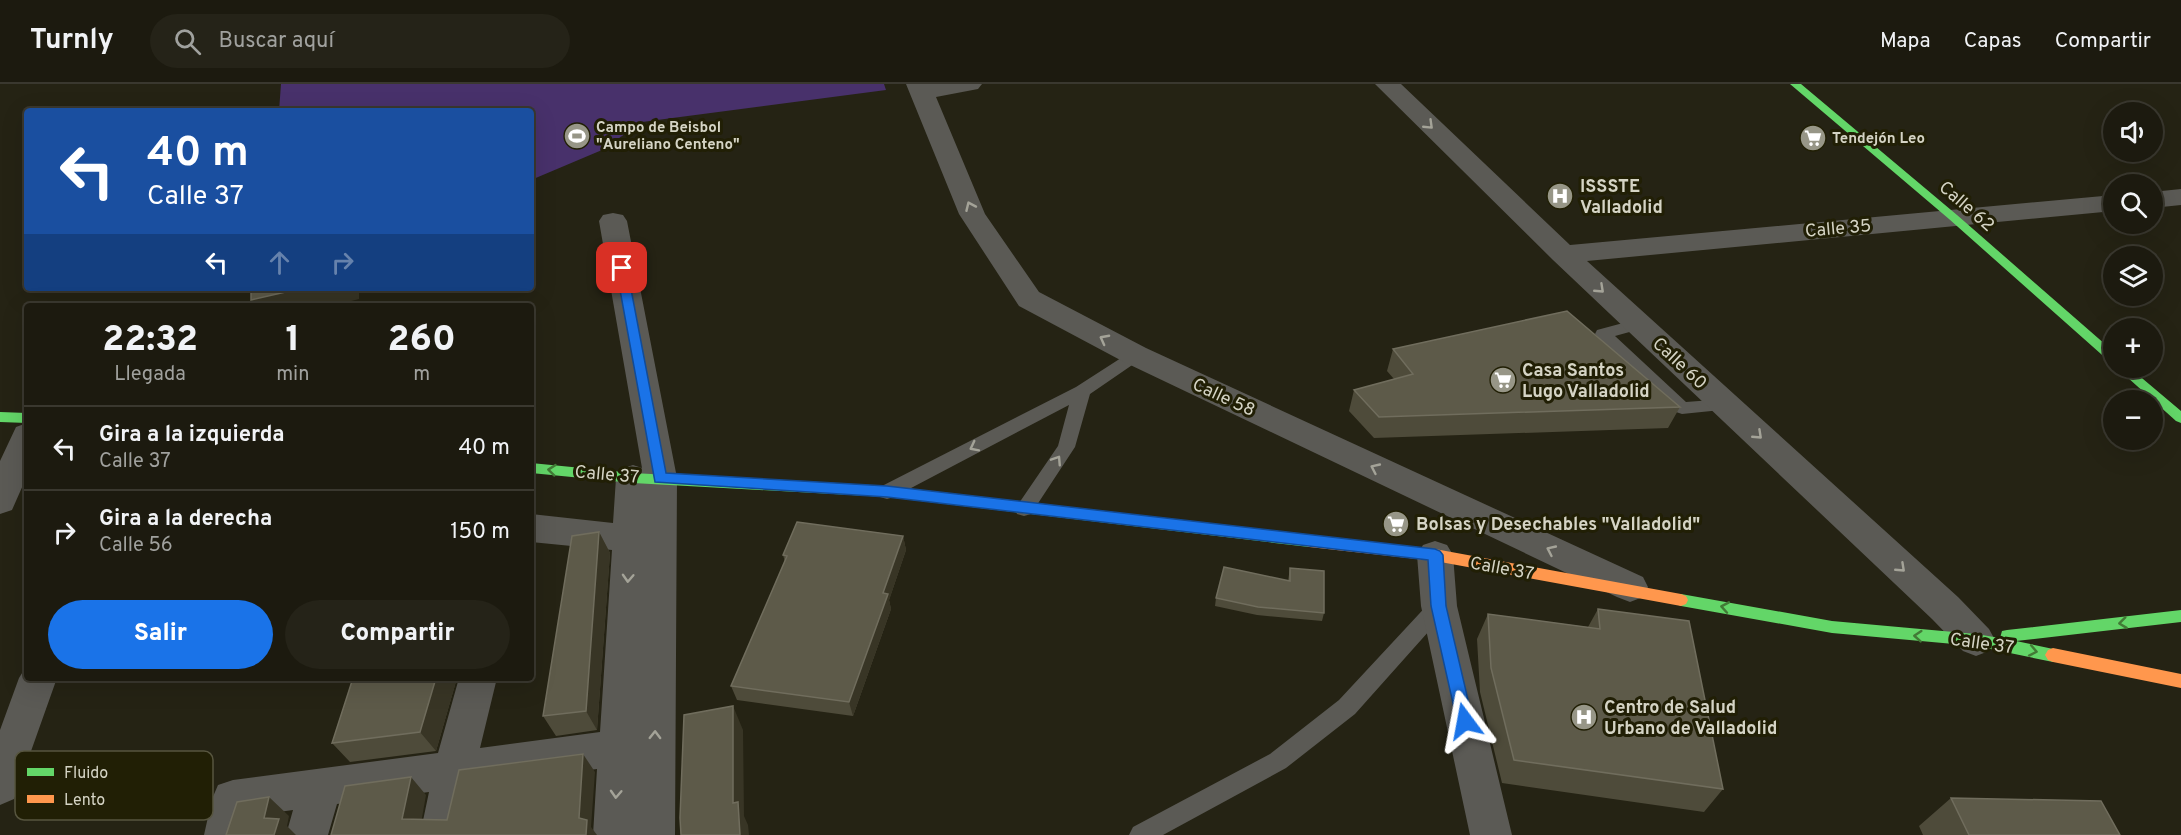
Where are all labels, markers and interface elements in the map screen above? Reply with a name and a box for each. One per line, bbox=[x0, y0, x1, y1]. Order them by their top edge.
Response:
search box bbox=[150, 14, 570, 68]
text: Turnly bbox=[30, 23, 114, 59]
icon: search bbox=[171, 25, 204, 58]
text: Buscar aquí bbox=[219, 28, 334, 55]
text: Mapa bbox=[1880, 28, 1931, 55]
text: Capas bbox=[1964, 28, 2022, 55]
text: Compartir bbox=[2055, 28, 2151, 55]
map controls bbox=[2103, 102, 2163, 450]
button: sound bbox=[2103, 102, 2163, 162]
one-way arrow bbox=[1421, 117, 1432, 128]
place label: Campo de Beisbol "Aureliano Centeno" bbox=[596, 119, 740, 155]
sports icon: Campo de Beisbol "Aureliano Centeno" bbox=[562, 121, 592, 151]
supermarket icon: Tendejón Leo bbox=[1798, 123, 1828, 153]
text: 40 m bbox=[147, 128, 249, 181]
place label: Tendejón Leo bbox=[1832, 130, 1925, 149]
icon: left bbox=[48, 132, 126, 210]
button: search bbox=[2103, 174, 2163, 234]
place label: ISSSTE Valladolid bbox=[1580, 176, 1663, 220]
street label: Calle 62 bbox=[1933, 177, 1999, 238]
text: Calle 37 bbox=[147, 180, 244, 214]
hospital icon: ISSSTE Valladolid bbox=[1545, 181, 1575, 211]
one-way arrow bbox=[965, 202, 977, 213]
street label: Calle 35 bbox=[1804, 215, 1872, 244]
pin bbox=[596, 242, 647, 293]
icon: left bbox=[200, 246, 233, 279]
icon: ahead bbox=[263, 246, 296, 279]
icon: right bbox=[326, 246, 359, 279]
button: layers bbox=[2103, 246, 2163, 306]
icon: arrive bbox=[605, 251, 638, 284]
one-way arrow bbox=[1593, 281, 1604, 292]
text: 22:32 bbox=[102, 318, 198, 364]
text: 1 bbox=[285, 318, 300, 364]
text: 260 bbox=[388, 318, 456, 364]
button: + bbox=[2103, 318, 2163, 378]
street label: Calle 60 bbox=[1647, 333, 1711, 395]
one-way arrow bbox=[1100, 335, 1110, 346]
place label: Casa Santos Lugo Valladolid bbox=[1522, 360, 1650, 404]
text: Llegada bbox=[114, 362, 186, 388]
text: min bbox=[276, 362, 309, 388]
text: m bbox=[413, 362, 430, 388]
supermarket icon: Casa Santos Lugo Valladolid bbox=[1488, 365, 1518, 395]
street label: Calle 58 bbox=[1188, 374, 1258, 423]
button: − bbox=[2103, 390, 2163, 450]
text: Gira a la izquierda bbox=[99, 422, 285, 449]
one-way arrow bbox=[1752, 428, 1762, 439]
icon: left bbox=[48, 432, 81, 465]
text: 40 m bbox=[458, 435, 510, 462]
one-way arrow bbox=[970, 440, 980, 451]
text: Calle 37 bbox=[99, 449, 171, 475]
one-way arrow bbox=[1050, 456, 1061, 467]
street label: Calle 37 bbox=[574, 461, 640, 490]
one-way arrow bbox=[1370, 463, 1381, 475]
one-way arrow bbox=[547, 464, 557, 477]
text: Gira a la derecha bbox=[99, 506, 272, 533]
supermarket icon: Bolsas y Desechables "Valladolid" bbox=[1381, 509, 1411, 539]
place label: Bolsas y Desechables "Valladolid" bbox=[1416, 514, 1700, 537]
icon: right bbox=[48, 516, 81, 549]
text: 150 m bbox=[450, 519, 510, 546]
text: Calle 56 bbox=[99, 533, 173, 559]
one-way arrow bbox=[1547, 546, 1558, 558]
street label: Calle 37 bbox=[1468, 553, 1536, 586]
one-way arrow bbox=[1895, 561, 1905, 572]
one-way arrow bbox=[621, 573, 634, 582]
button: Salir bbox=[48, 600, 273, 669]
button: Compartir bbox=[285, 600, 510, 669]
one-way arrow bbox=[1720, 602, 1729, 614]
one-way arrow bbox=[2118, 616, 2127, 628]
one-way arrow bbox=[1913, 629, 1922, 642]
street label: Calle 37 bbox=[1948, 629, 2015, 660]
one-way arrow bbox=[2028, 644, 2038, 657]
position arrow bbox=[1433, 689, 1497, 753]
place label: Centro de Salud Urbano de Valladolid bbox=[1604, 697, 1777, 741]
hospital icon: Centro de Salud Urbano de Valladolid bbox=[1569, 702, 1599, 732]
one-way arrow bbox=[649, 730, 662, 739]
legend bbox=[15, 751, 213, 820]
text: Fluido bbox=[64, 764, 108, 784]
one-way arrow bbox=[610, 789, 623, 798]
text: Lento bbox=[64, 791, 105, 811]

